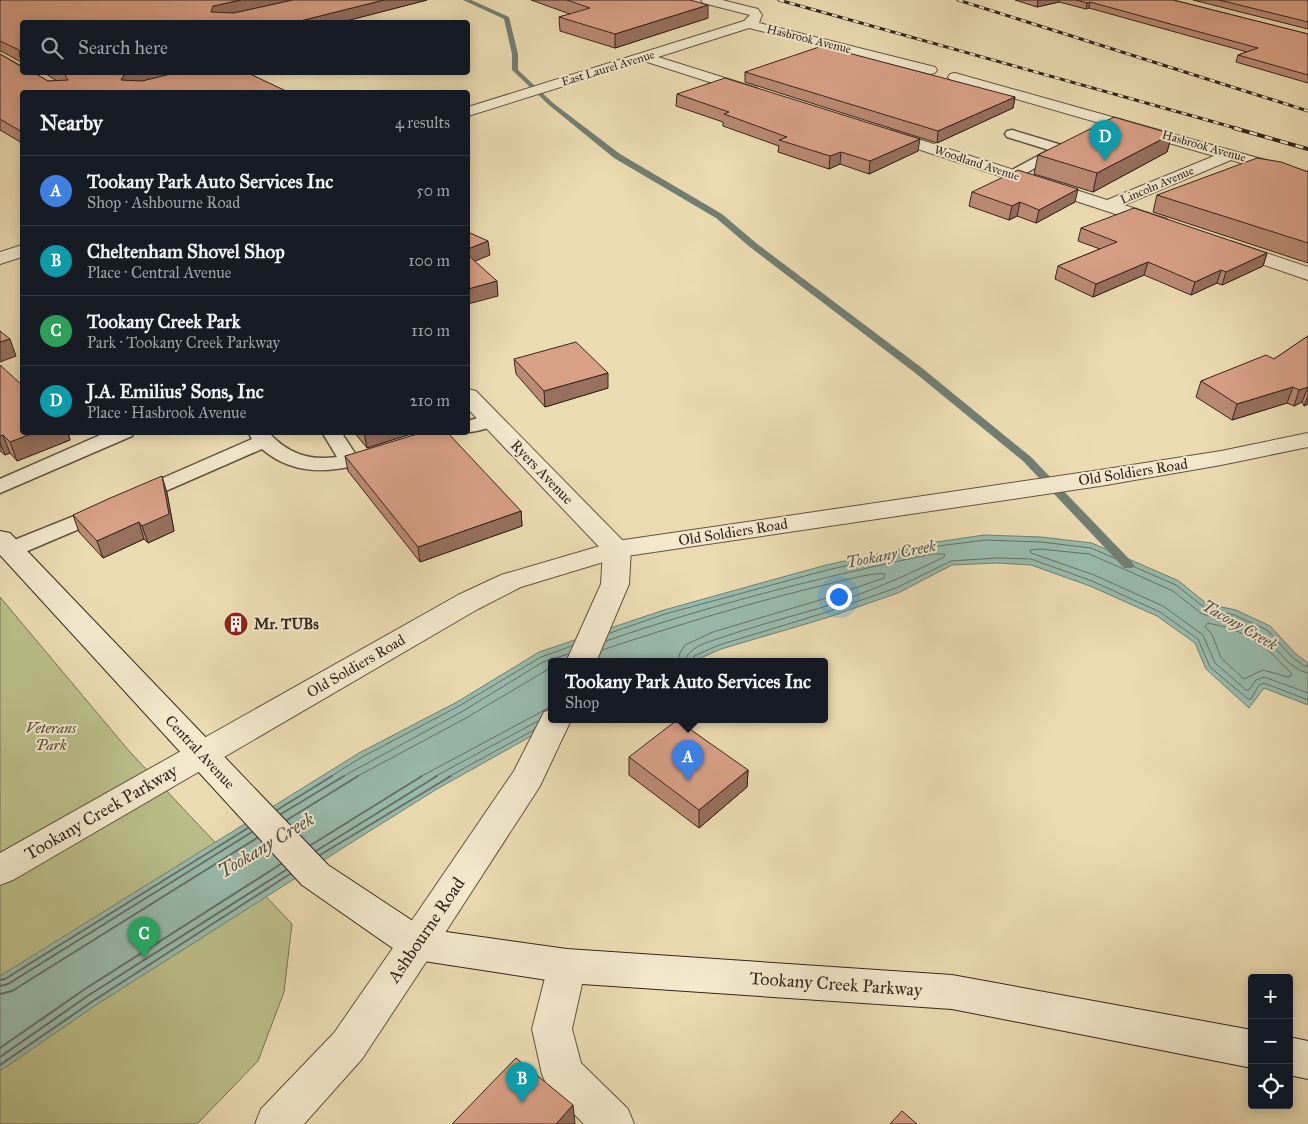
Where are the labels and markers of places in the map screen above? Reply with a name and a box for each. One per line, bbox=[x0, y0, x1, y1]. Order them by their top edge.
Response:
pin: D bbox=[1089, 120, 1121, 161]
building icon: Mr. TUBs bbox=[223, 611, 249, 637]
place label: Mr. TUBs bbox=[254, 615, 319, 633]
pin: A bbox=[672, 740, 704, 781]
pin: C bbox=[128, 917, 160, 958]
pin: B bbox=[506, 1062, 538, 1103]

